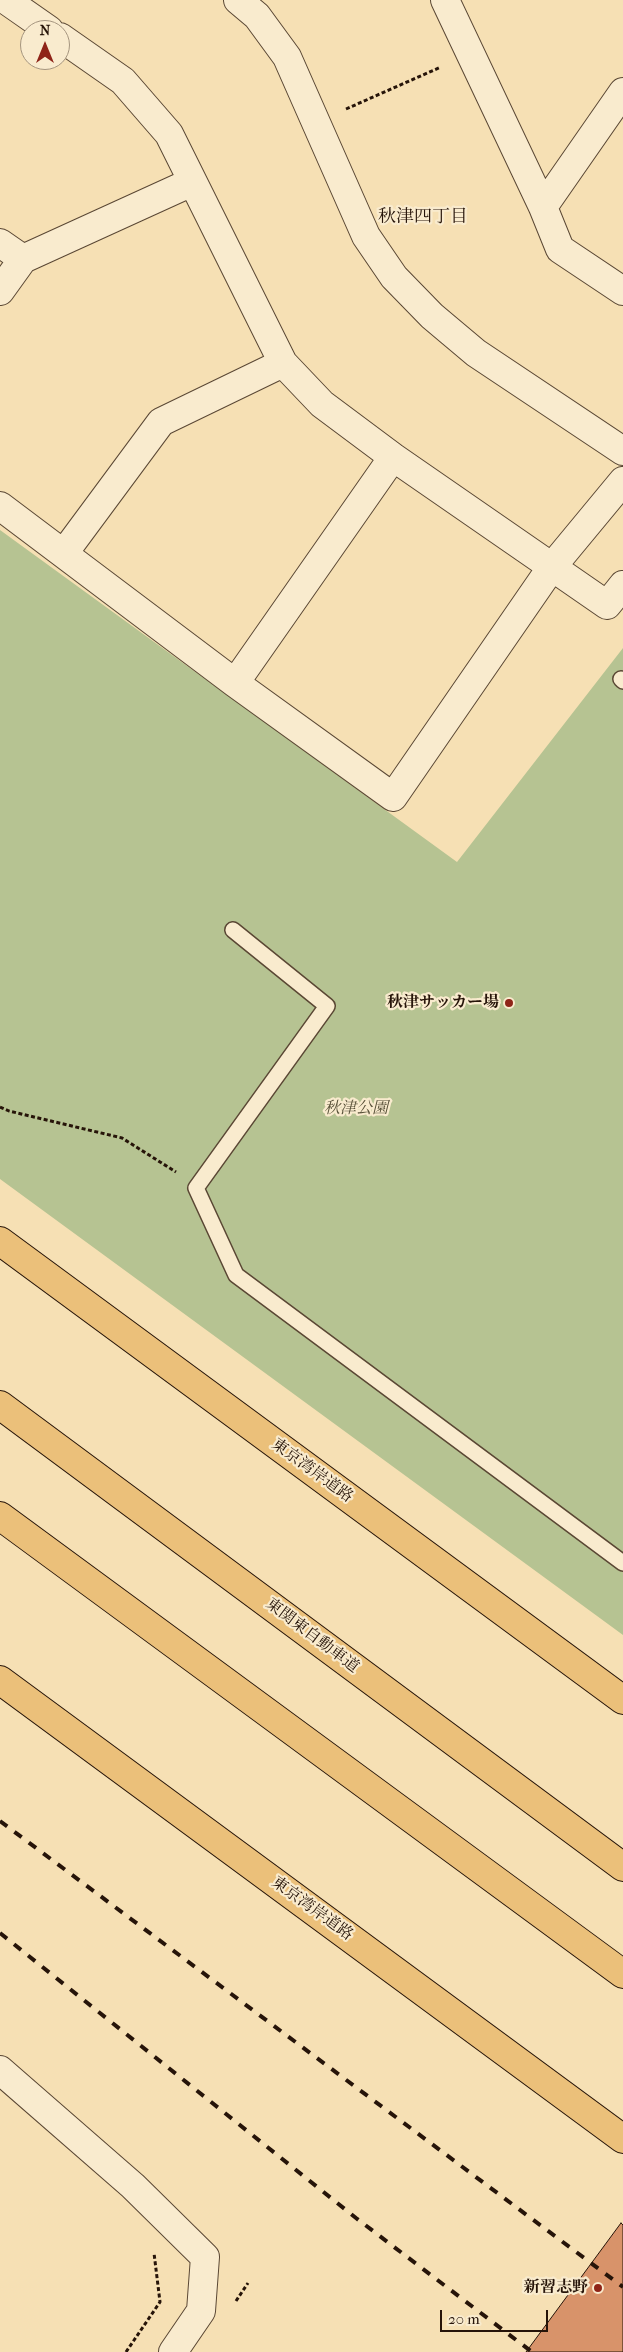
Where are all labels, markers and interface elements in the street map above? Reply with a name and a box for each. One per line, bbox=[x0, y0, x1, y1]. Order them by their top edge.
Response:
north arrow bbox=[20, 20, 70, 70]
text: N bbox=[40, 22, 50, 39]
district label: 秋津四丁目 bbox=[378, 207, 468, 229]
place label: 秋津サッカー場 bbox=[387, 993, 499, 1013]
marker: 秋津サッカー場 bbox=[503, 997, 515, 1009]
park label: 秋津公園 bbox=[324, 1099, 388, 1119]
street label: 東京湾岸道路 bbox=[268, 1435, 356, 1507]
street label: 東関東自動車道 bbox=[261, 1595, 363, 1677]
street label: 東京湾岸道路 bbox=[268, 1873, 356, 1945]
place label: 新習志野 bbox=[524, 2278, 588, 2298]
marker: 新習志野 bbox=[592, 2282, 604, 2294]
scale bar bbox=[443, 2300, 550, 2332]
text: 20 m bbox=[448, 2310, 480, 2328]

